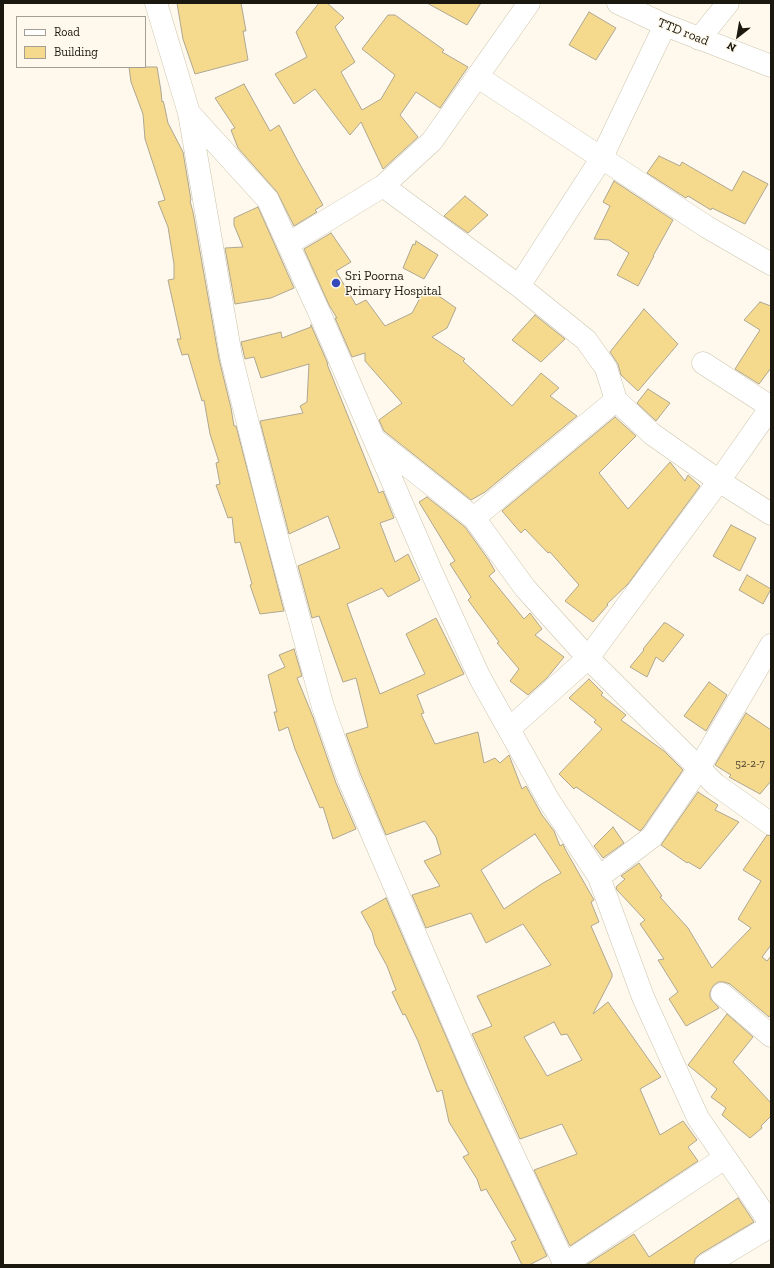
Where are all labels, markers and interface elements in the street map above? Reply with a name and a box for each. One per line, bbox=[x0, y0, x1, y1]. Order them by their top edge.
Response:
street label: TTD road bbox=[655, 15, 711, 49]
legend bbox=[16, 16, 146, 68]
north arrow bbox=[718, 16, 758, 56]
text: Road bbox=[54, 25, 80, 39]
text: N bbox=[725, 39, 738, 54]
text: Building bbox=[54, 45, 98, 59]
place label: Sri Poorna Primary Hospital bbox=[345, 268, 441, 299]
marker: Sri Poorna Primary Hospital bbox=[330, 277, 342, 289]
house number: 52-2-7 bbox=[735, 757, 765, 771]

